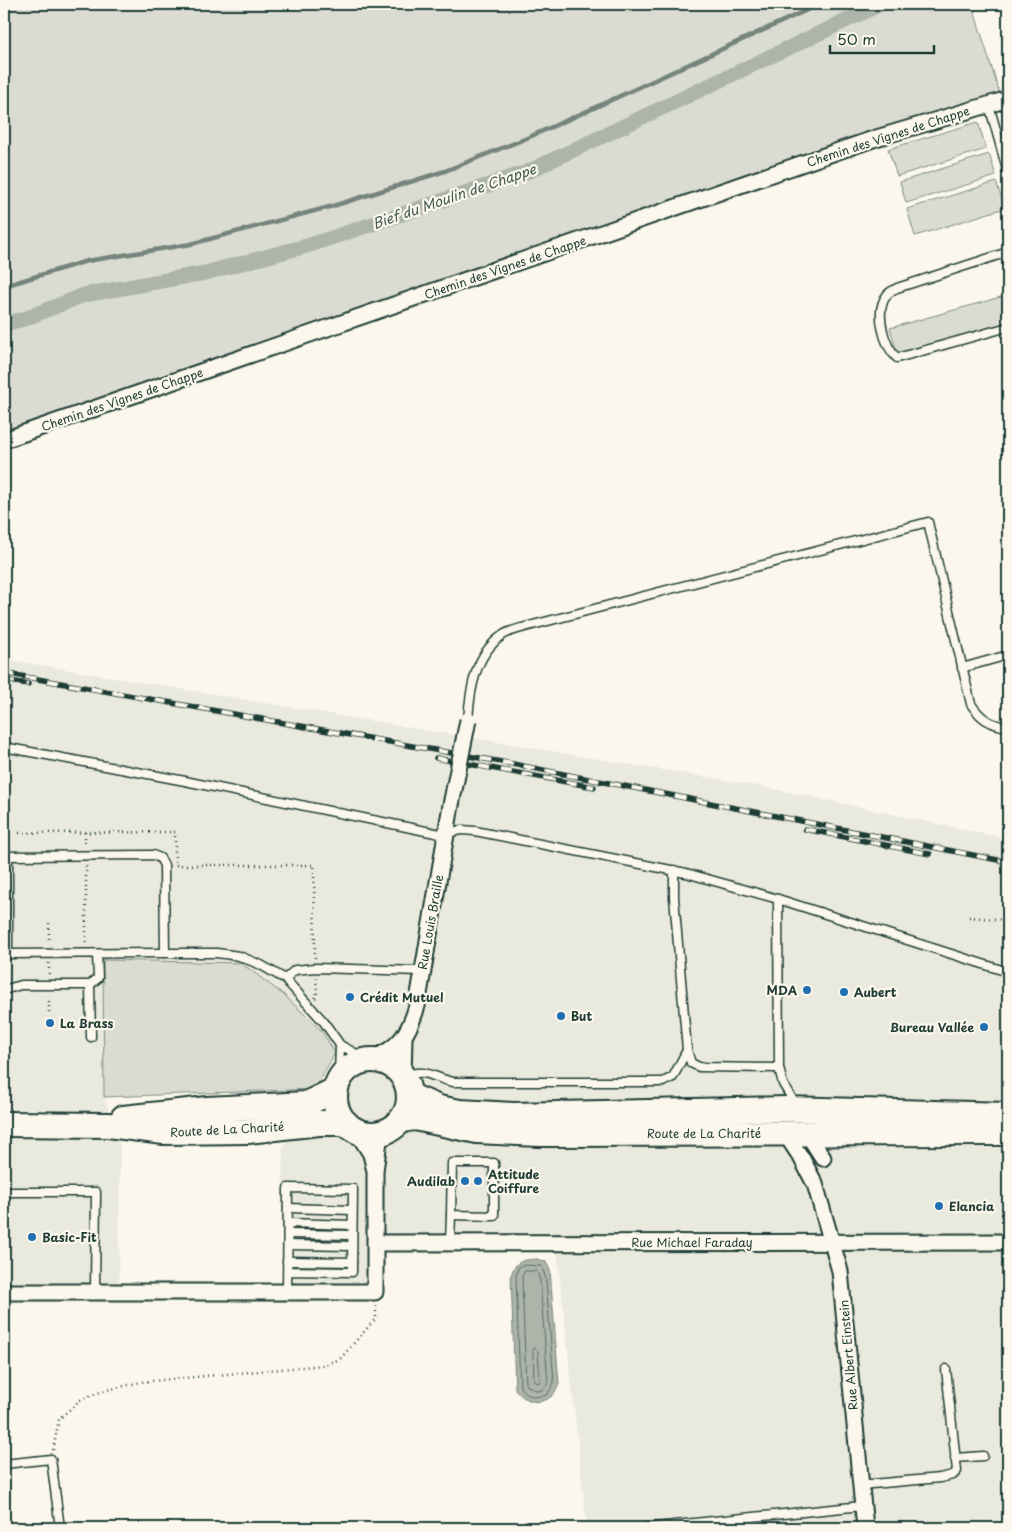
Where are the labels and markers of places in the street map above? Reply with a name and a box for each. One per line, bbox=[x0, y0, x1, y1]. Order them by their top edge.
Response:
place label: MDA bbox=[767, 981, 798, 999]
place label: Aubert bbox=[854, 983, 897, 1001]
marker: MDA bbox=[801, 984, 813, 996]
marker: Aubert bbox=[838, 986, 850, 998]
place label: Crédit Mutuel bbox=[360, 988, 444, 1006]
marker: Crédit Mutuel bbox=[344, 991, 356, 1003]
place label: But bbox=[571, 1007, 592, 1025]
marker: But bbox=[555, 1010, 567, 1022]
place label: La Brass bbox=[60, 1014, 113, 1032]
marker: La Brass bbox=[44, 1017, 56, 1029]
place label: Bureau Vallée bbox=[890, 1018, 974, 1036]
marker: Bureau Vallée bbox=[978, 1021, 990, 1033]
place label: Attitude Coiffure bbox=[487, 1165, 540, 1197]
place label: Audilab bbox=[407, 1172, 455, 1190]
marker: Audilab bbox=[459, 1175, 471, 1187]
marker: Attitude Coiffure bbox=[472, 1175, 484, 1187]
place label: Elancia bbox=[949, 1197, 995, 1215]
marker: Elancia bbox=[933, 1200, 945, 1212]
place label: Basic-Fit bbox=[42, 1228, 97, 1246]
marker: Basic-Fit bbox=[26, 1231, 38, 1243]

